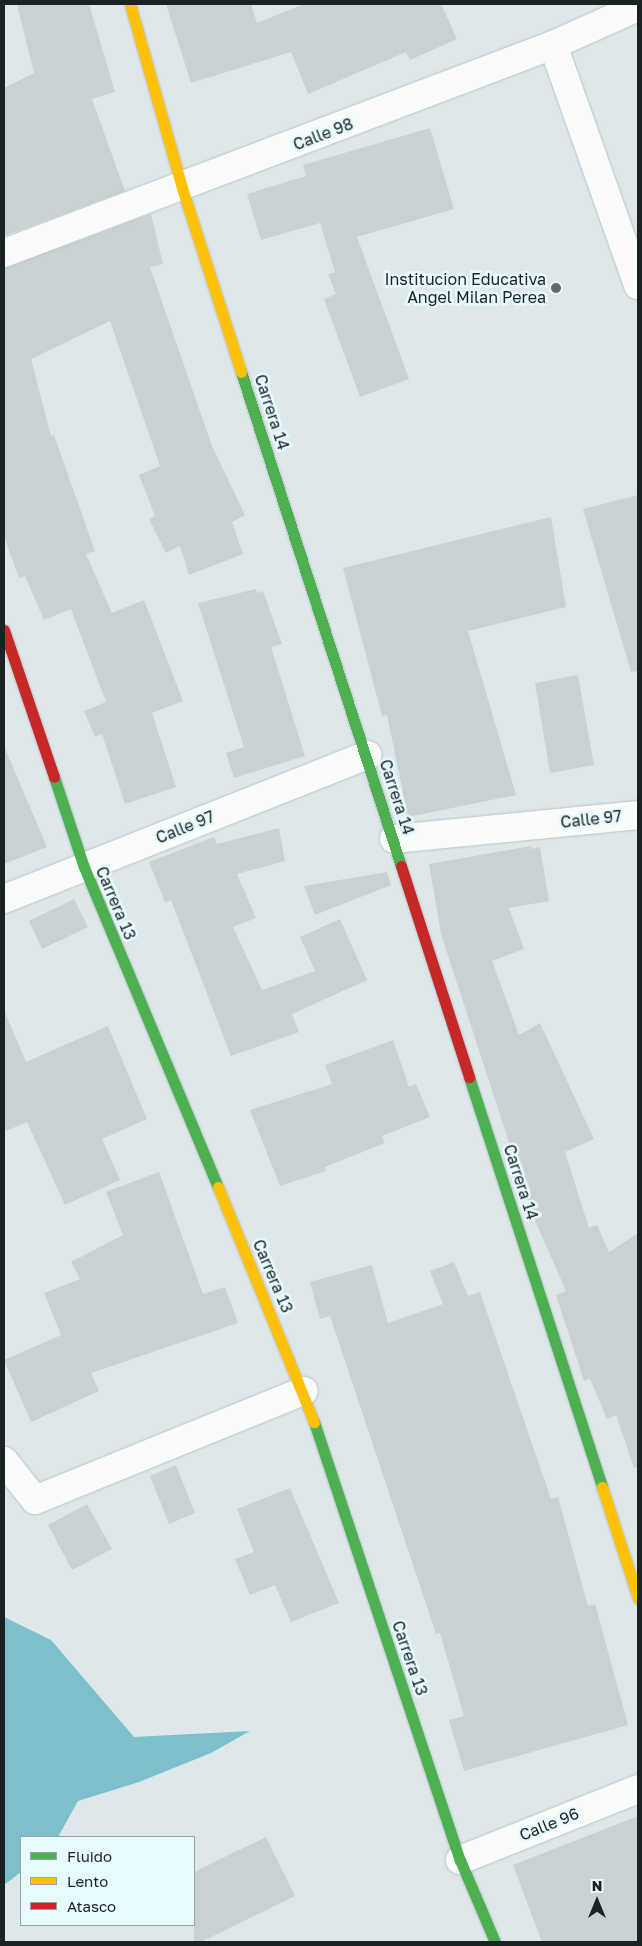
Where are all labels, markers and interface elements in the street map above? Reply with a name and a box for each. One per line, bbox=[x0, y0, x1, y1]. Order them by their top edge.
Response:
street label: Calle 98 bbox=[290, 114, 356, 154]
place label: Institucion Educativa Angel Milan Perea bbox=[385, 269, 546, 307]
marker: Institucion Educativa Angel Milan Perea bbox=[550, 282, 562, 294]
street label: Carrera 14 bbox=[251, 372, 293, 452]
street label: Carrera 14 bbox=[376, 757, 418, 837]
street label: Calle 97 bbox=[559, 806, 623, 832]
street label: Calle 97 bbox=[153, 807, 217, 847]
street label: Carrera 13 bbox=[92, 863, 140, 943]
street label: Carrera 14 bbox=[500, 1142, 542, 1222]
street label: Carrera 13 bbox=[249, 1236, 297, 1316]
street label: Carrera 13 bbox=[388, 1618, 432, 1698]
street label: Calle 96 bbox=[516, 1803, 582, 1845]
legend bbox=[20, 1836, 195, 1926]
text: Fluido bbox=[67, 1847, 112, 1865]
text: Lento bbox=[67, 1872, 108, 1890]
north arrow bbox=[572, 1876, 622, 1926]
text: N bbox=[592, 1877, 602, 1894]
text: Atasco bbox=[67, 1897, 116, 1915]

